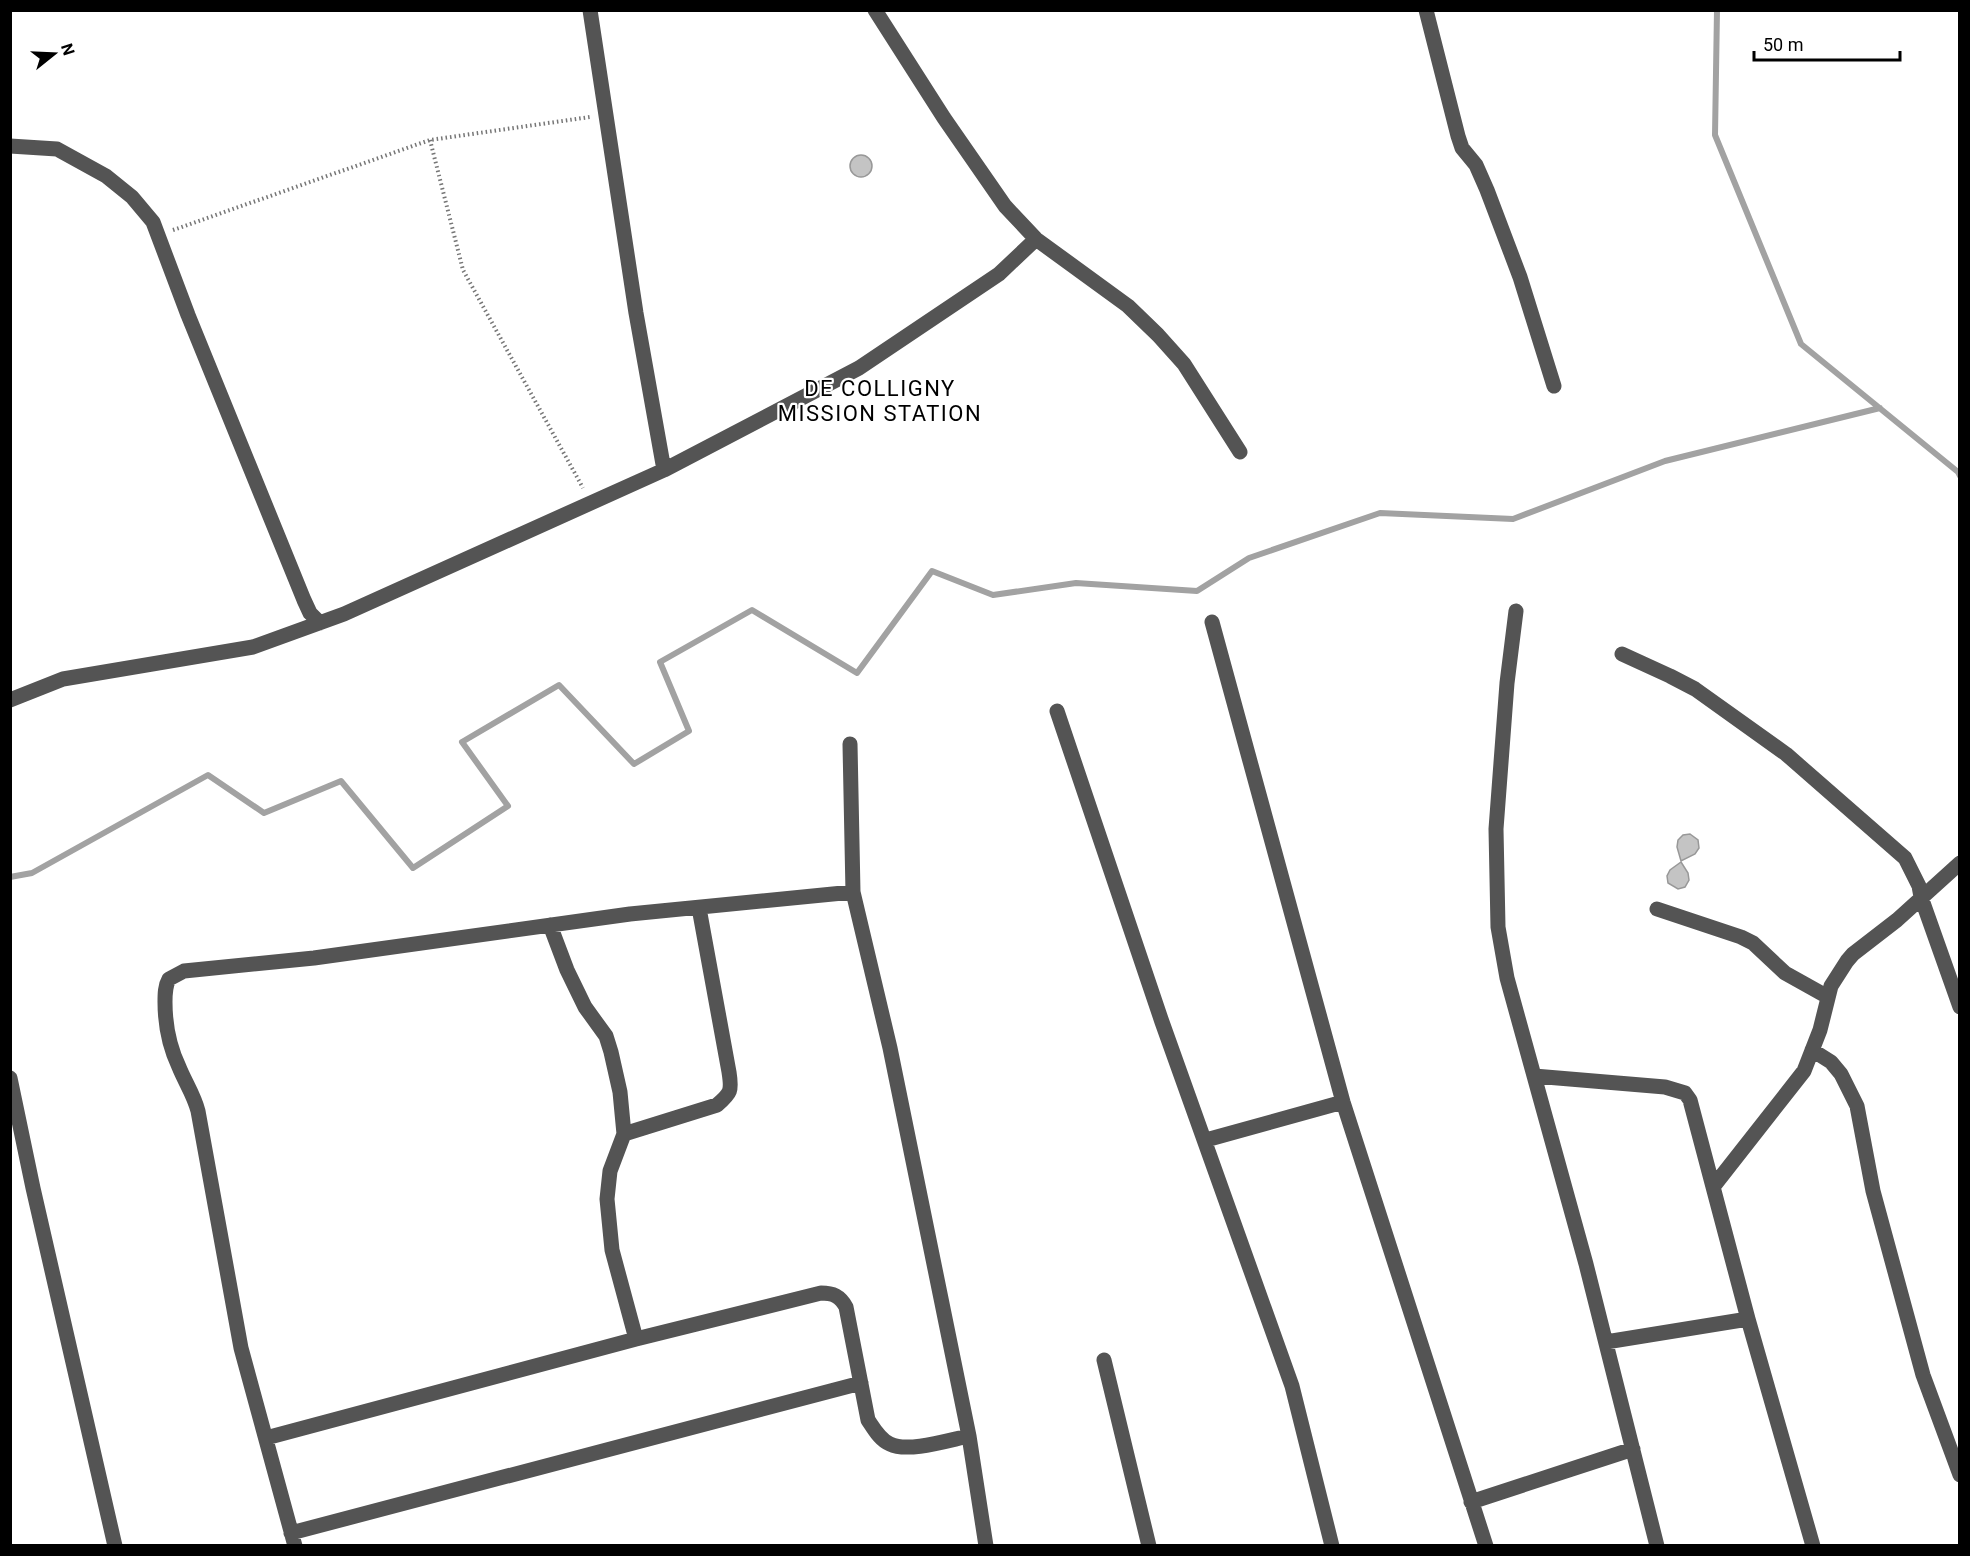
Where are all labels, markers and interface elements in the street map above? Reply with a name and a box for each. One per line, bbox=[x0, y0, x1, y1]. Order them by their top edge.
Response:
north arrow bbox=[24, 24, 84, 84]
scale bar bbox=[1754, 24, 1900, 62]
text: 50 m bbox=[1763, 34, 1803, 55]
text: N bbox=[57, 41, 79, 58]
district label: DE COLLIGNY MISSION STATION bbox=[778, 376, 982, 426]

